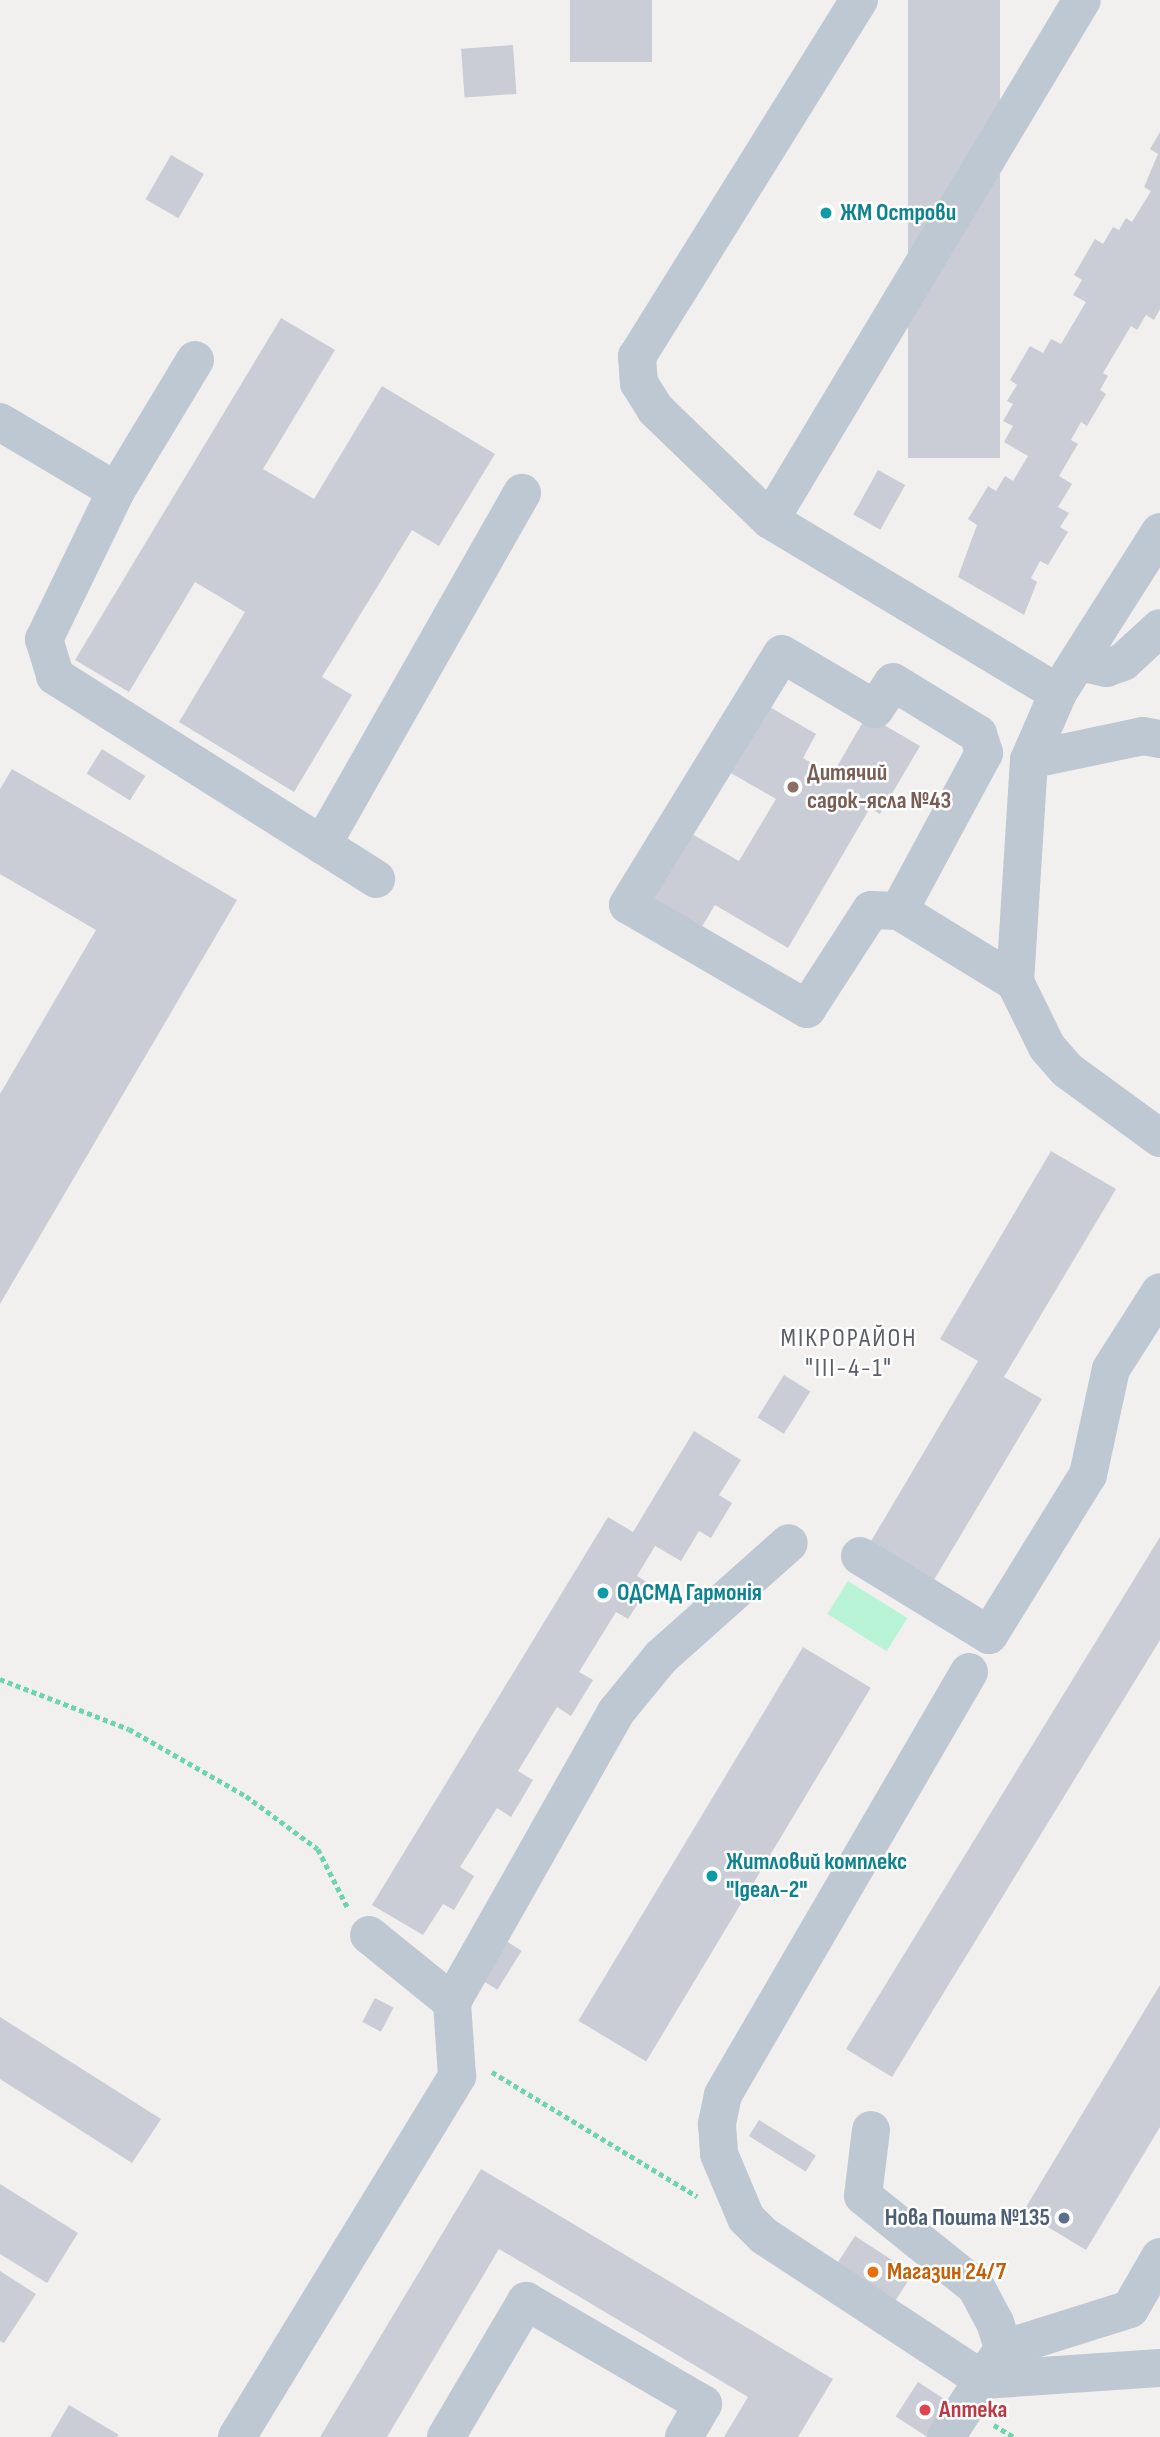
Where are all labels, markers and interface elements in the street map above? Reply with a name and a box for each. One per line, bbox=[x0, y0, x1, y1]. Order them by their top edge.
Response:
place label: ЖМ Острови bbox=[840, 199, 956, 227]
marker: ЖМ Острови bbox=[818, 205, 834, 221]
place label: Дитячий садок-ясла №43 bbox=[807, 759, 951, 815]
marker: Дитячий садок-ясла №43 bbox=[785, 779, 801, 795]
district label: МІКРОРАЙОН "ІІІ-4-1" bbox=[782, 1323, 916, 1384]
place label: ОДСМД Гармонія bbox=[617, 1579, 762, 1607]
marker: ОДСМД Гармонія bbox=[595, 1585, 611, 1601]
place label: Житловий комплекс "Ідеал-2" bbox=[726, 1848, 907, 1904]
marker: Житловий комплекс "Ідеал-2" bbox=[704, 1868, 720, 1884]
place label: Нова Пошта №135 bbox=[885, 2204, 1050, 2232]
marker: Нова Пошта №135 bbox=[1056, 2210, 1072, 2226]
place label: Магазин 24/7 bbox=[887, 2258, 1006, 2286]
marker: Магазин 24/7 bbox=[865, 2264, 881, 2280]
place label: Аптека bbox=[939, 2396, 1007, 2424]
marker: Аптека bbox=[917, 2402, 933, 2418]

